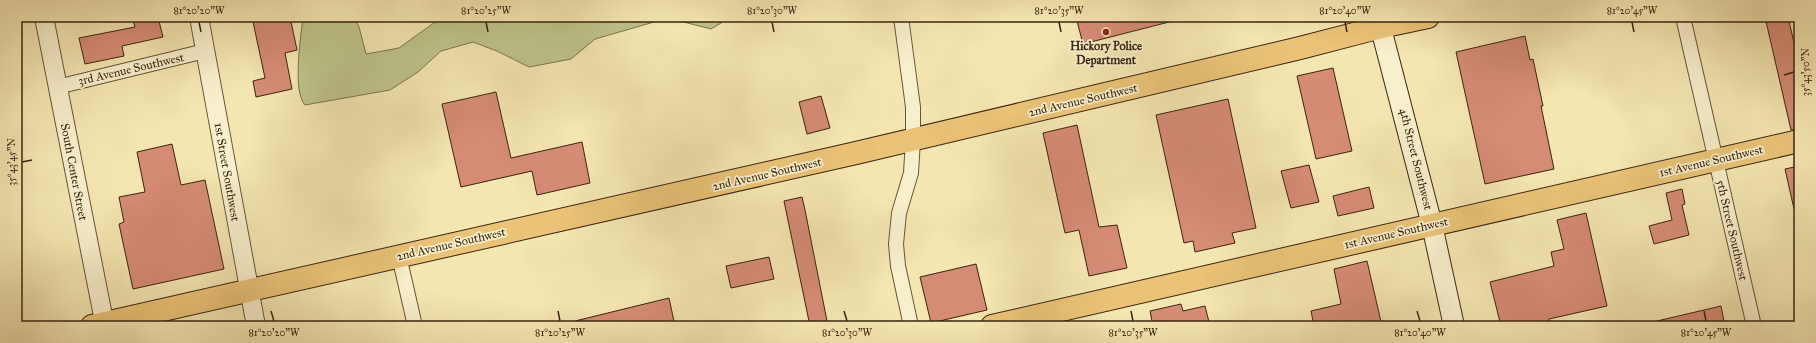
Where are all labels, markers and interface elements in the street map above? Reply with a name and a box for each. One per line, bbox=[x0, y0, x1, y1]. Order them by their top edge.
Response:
text: 81°20'20"W bbox=[173, 5, 225, 17]
text: 81°20'25"W bbox=[461, 5, 511, 17]
text: 81°20'30"W bbox=[747, 5, 798, 17]
text: 81°20'35"W bbox=[1035, 5, 1084, 17]
text: 81°20'40"W bbox=[1319, 5, 1371, 17]
text: 81°20'45"W bbox=[1607, 5, 1658, 17]
marker: Hickory Police Department bbox=[1101, 27, 1111, 37]
place label: Hickory Police Department bbox=[1070, 39, 1142, 68]
text: 35°43'50"N bbox=[1800, 48, 1812, 96]
street label: 3rd Avenue Southwest bbox=[77, 50, 186, 88]
street label: 2nd Avenue Southwest bbox=[1027, 80, 1139, 119]
street label: 4th Street Southwest bbox=[1397, 107, 1436, 212]
street label: South Center Street bbox=[58, 122, 90, 223]
street label: 1st Street Southwest bbox=[211, 122, 243, 223]
text: 35°43'45"N bbox=[6, 138, 18, 186]
street label: 1st Avenue Southwest bbox=[1658, 142, 1765, 180]
street label: 2nd Avenue Southwest bbox=[711, 154, 823, 193]
street label: 5th Street Southwest bbox=[1714, 178, 1751, 283]
street label: 1st Avenue Southwest bbox=[1343, 214, 1450, 252]
street label: 2nd Avenue Southwest bbox=[395, 224, 507, 263]
text: 81°20'20"W bbox=[248, 327, 300, 339]
text: 81°20'25"W bbox=[535, 327, 585, 339]
text: 81°20'30"W bbox=[822, 327, 873, 339]
text: 81°20'35"W bbox=[1109, 327, 1158, 339]
text: 81°20'40"W bbox=[1394, 327, 1446, 339]
text: 81°20'45"W bbox=[1681, 327, 1732, 339]

